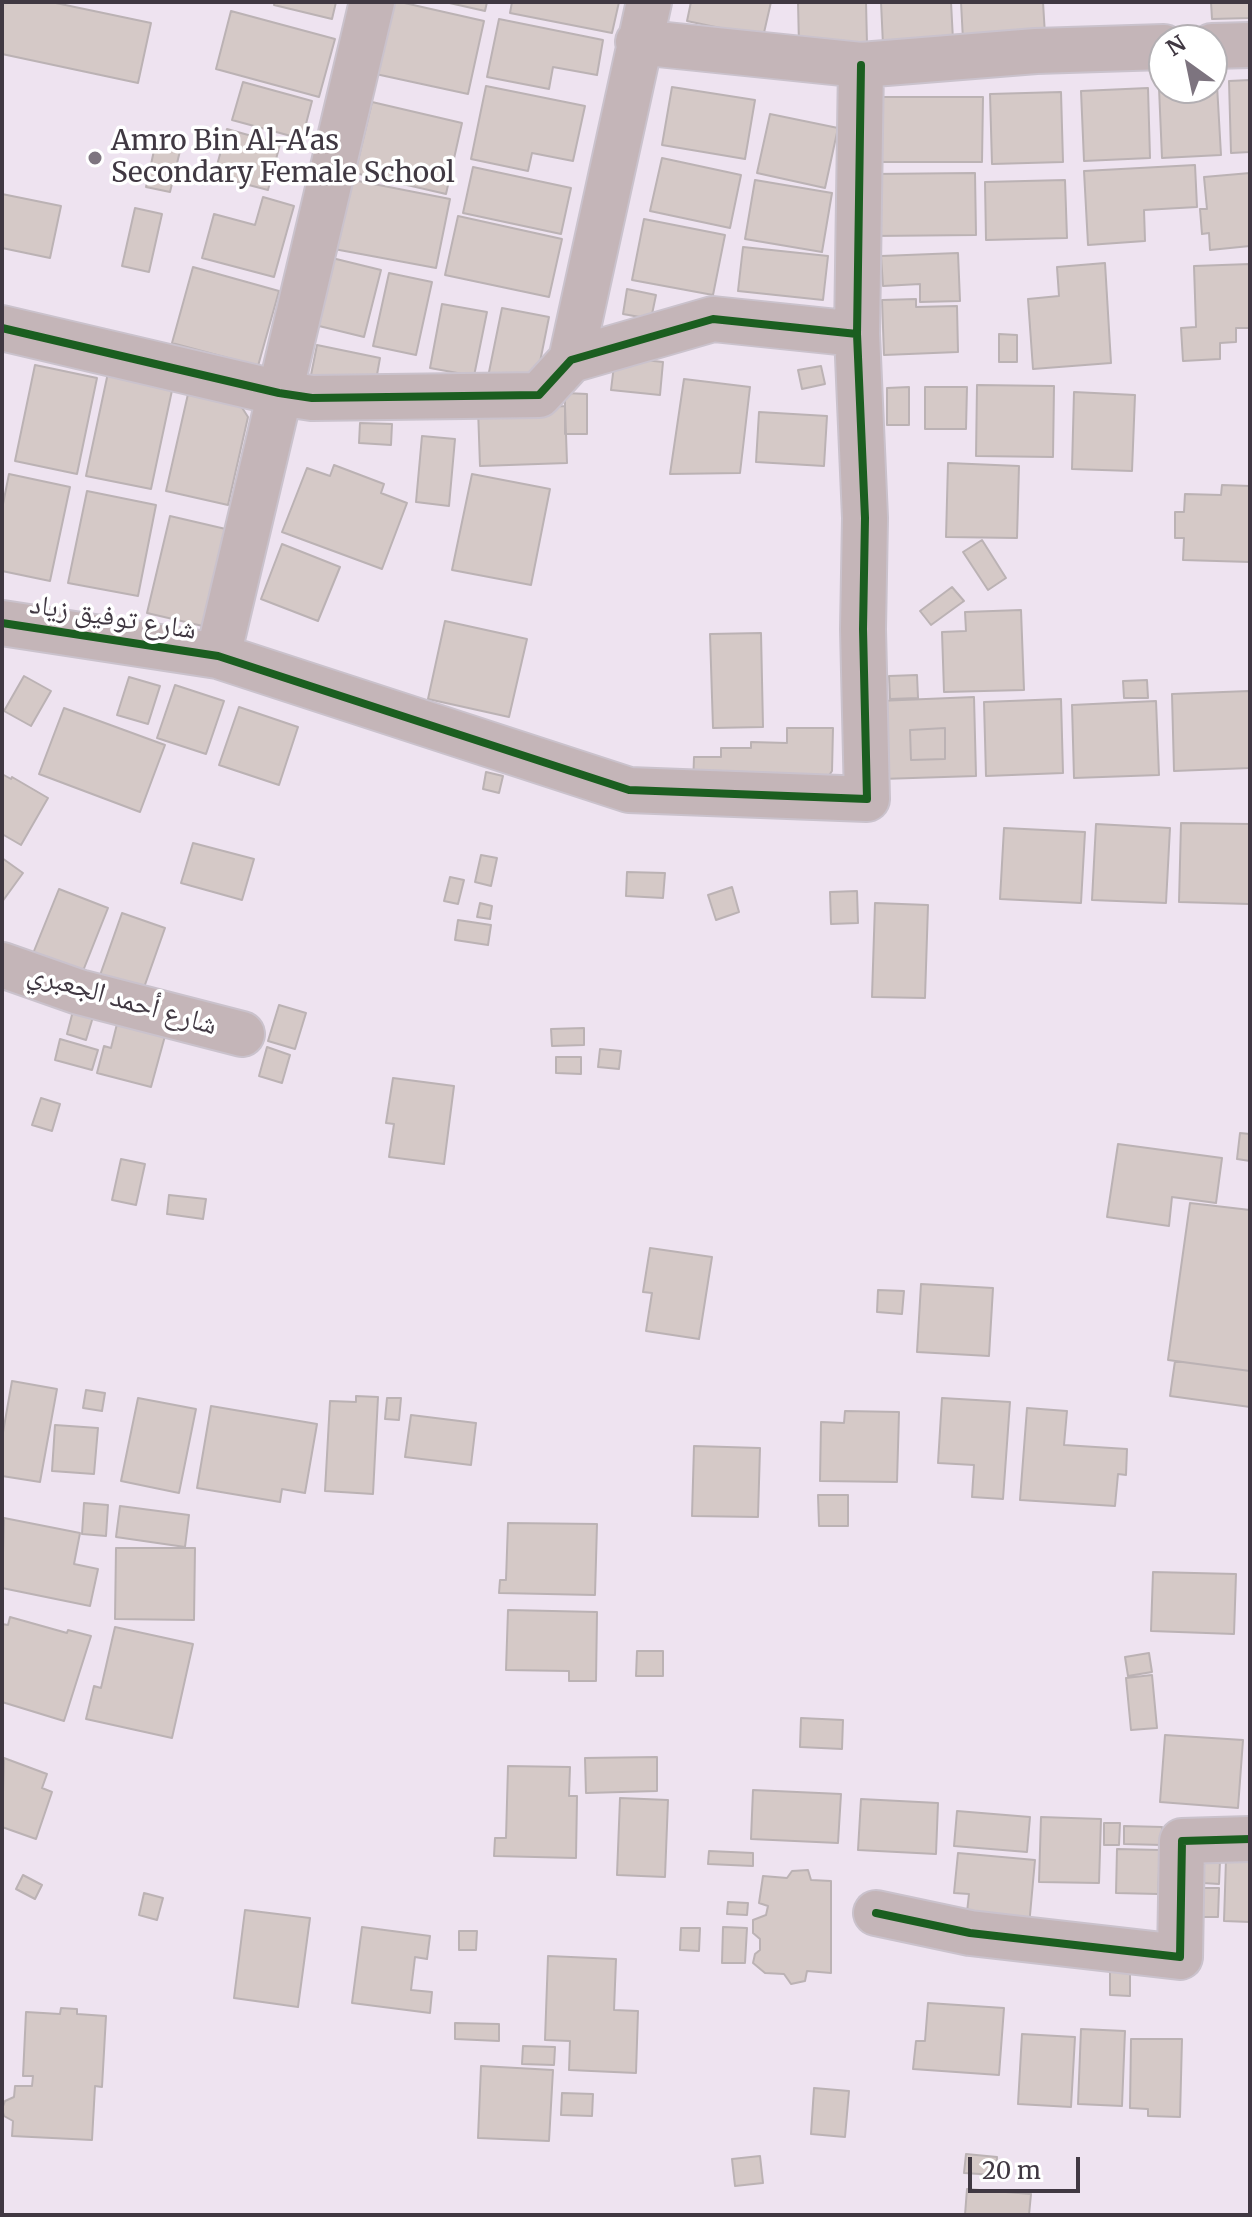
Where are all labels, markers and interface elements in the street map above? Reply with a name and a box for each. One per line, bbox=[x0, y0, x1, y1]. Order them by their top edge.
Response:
north arrow bbox=[1148, 24, 1228, 104]
text: N bbox=[1161, 29, 1191, 62]
place label: Amro Bin Al-A'as Secondary Female School bbox=[111, 125, 455, 191]
marker: Amro Bin Al-A'as Secondary Female School bbox=[86, 149, 104, 167]
street label: شارع توفيق زياد bbox=[27, 588, 199, 648]
street label: شارع أحمد الجعبري bbox=[23, 957, 221, 1043]
scale bar bbox=[972, 2141, 1084, 2191]
text: 20 m bbox=[982, 2155, 1041, 2186]

